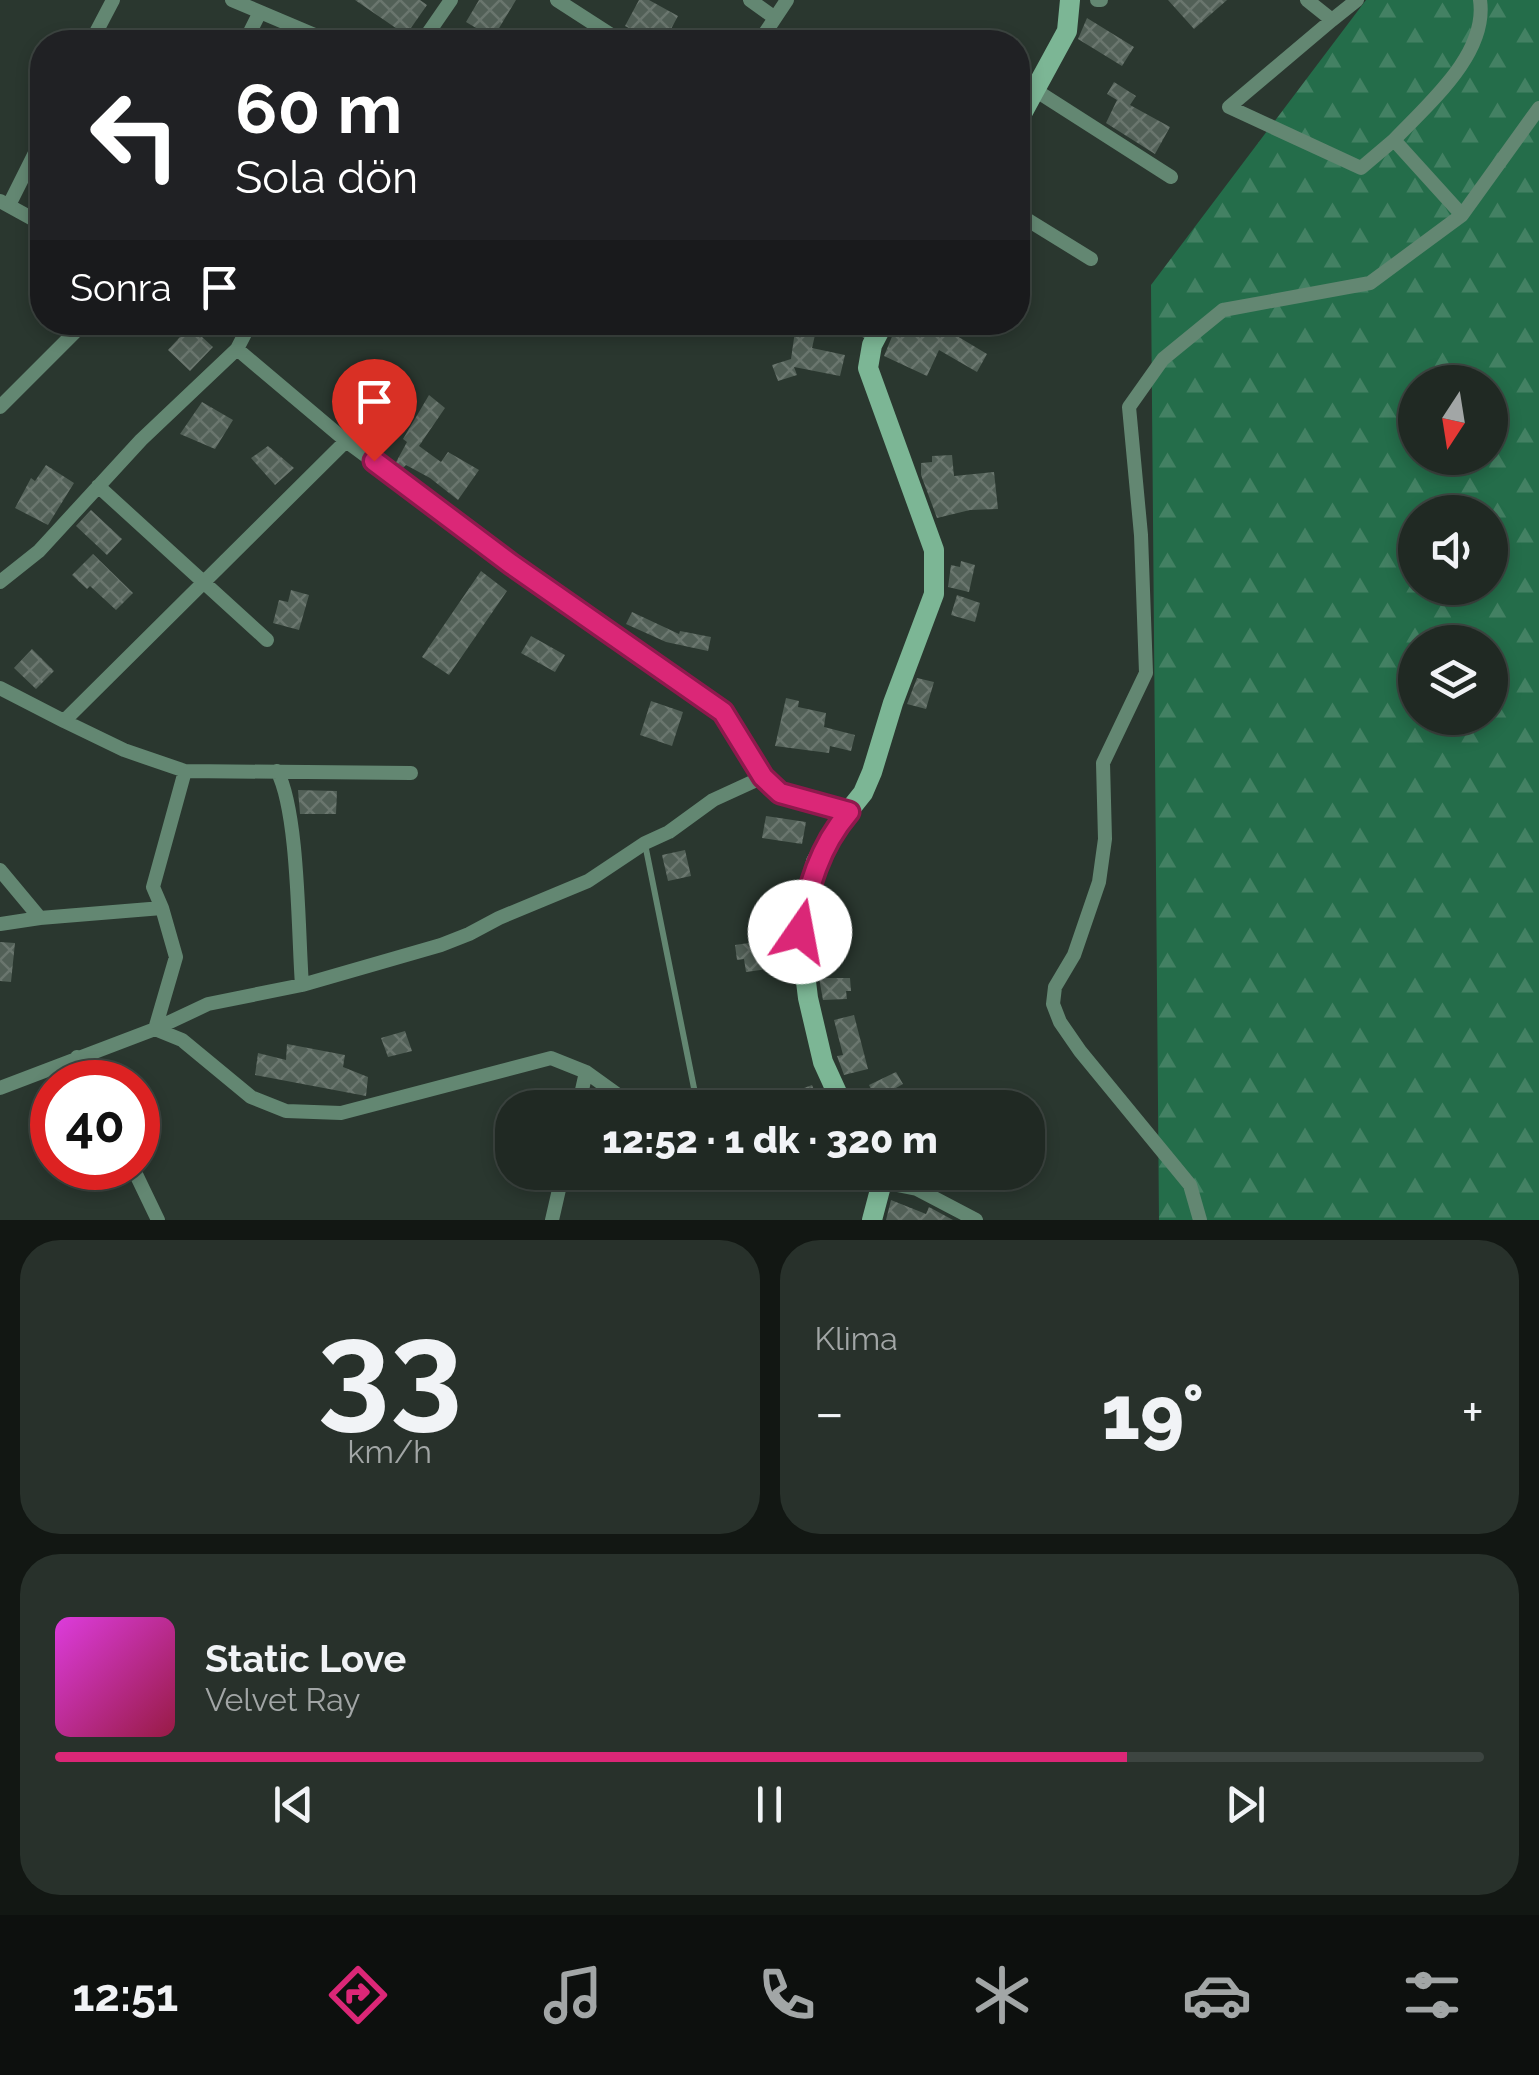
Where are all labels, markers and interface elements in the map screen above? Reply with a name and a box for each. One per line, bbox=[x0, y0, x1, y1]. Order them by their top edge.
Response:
text: 60 m bbox=[235, 67, 402, 149]
icon: left bbox=[70, 70, 200, 200]
text: Sola dön bbox=[235, 151, 418, 204]
icon: arrive bbox=[192, 260, 247, 315]
text: Sonra bbox=[70, 265, 172, 310]
pin bbox=[332, 359, 417, 462]
north arrow bbox=[1398, 365, 1508, 475]
map controls bbox=[1398, 365, 1508, 735]
icon: arrive bbox=[347, 374, 402, 429]
button: sound bbox=[1398, 495, 1508, 605]
button: layers bbox=[1398, 625, 1508, 735]
position arrow bbox=[748, 880, 852, 984]
speed limit sign: 40 bbox=[30, 1060, 160, 1190]
text: 12:52 · 1 dk · 320 m bbox=[602, 1117, 938, 1162]
text: 33 bbox=[317, 1292, 462, 1444]
text: Klima bbox=[815, 1320, 898, 1357]
text: 19° bbox=[1101, 1368, 1204, 1457]
text: − bbox=[815, 1380, 844, 1445]
text: + bbox=[1461, 1380, 1484, 1445]
text: km/h bbox=[348, 1433, 432, 1470]
text: Static Love bbox=[205, 1636, 406, 1681]
text: Velvet Ray bbox=[205, 1681, 360, 1718]
icon: previous bbox=[266, 1777, 321, 1832]
icon: pause bbox=[742, 1777, 797, 1832]
icon: next bbox=[1218, 1777, 1273, 1832]
icon: directions bbox=[323, 1960, 393, 2030]
icon: music bbox=[538, 1960, 608, 2030]
icon: phone bbox=[752, 1960, 822, 2030]
icon: climate bbox=[967, 1960, 1037, 2030]
icon: car bbox=[1182, 1960, 1252, 2030]
icon: filters bbox=[1397, 1960, 1467, 2030]
text: 12:51 bbox=[72, 1969, 178, 2022]

